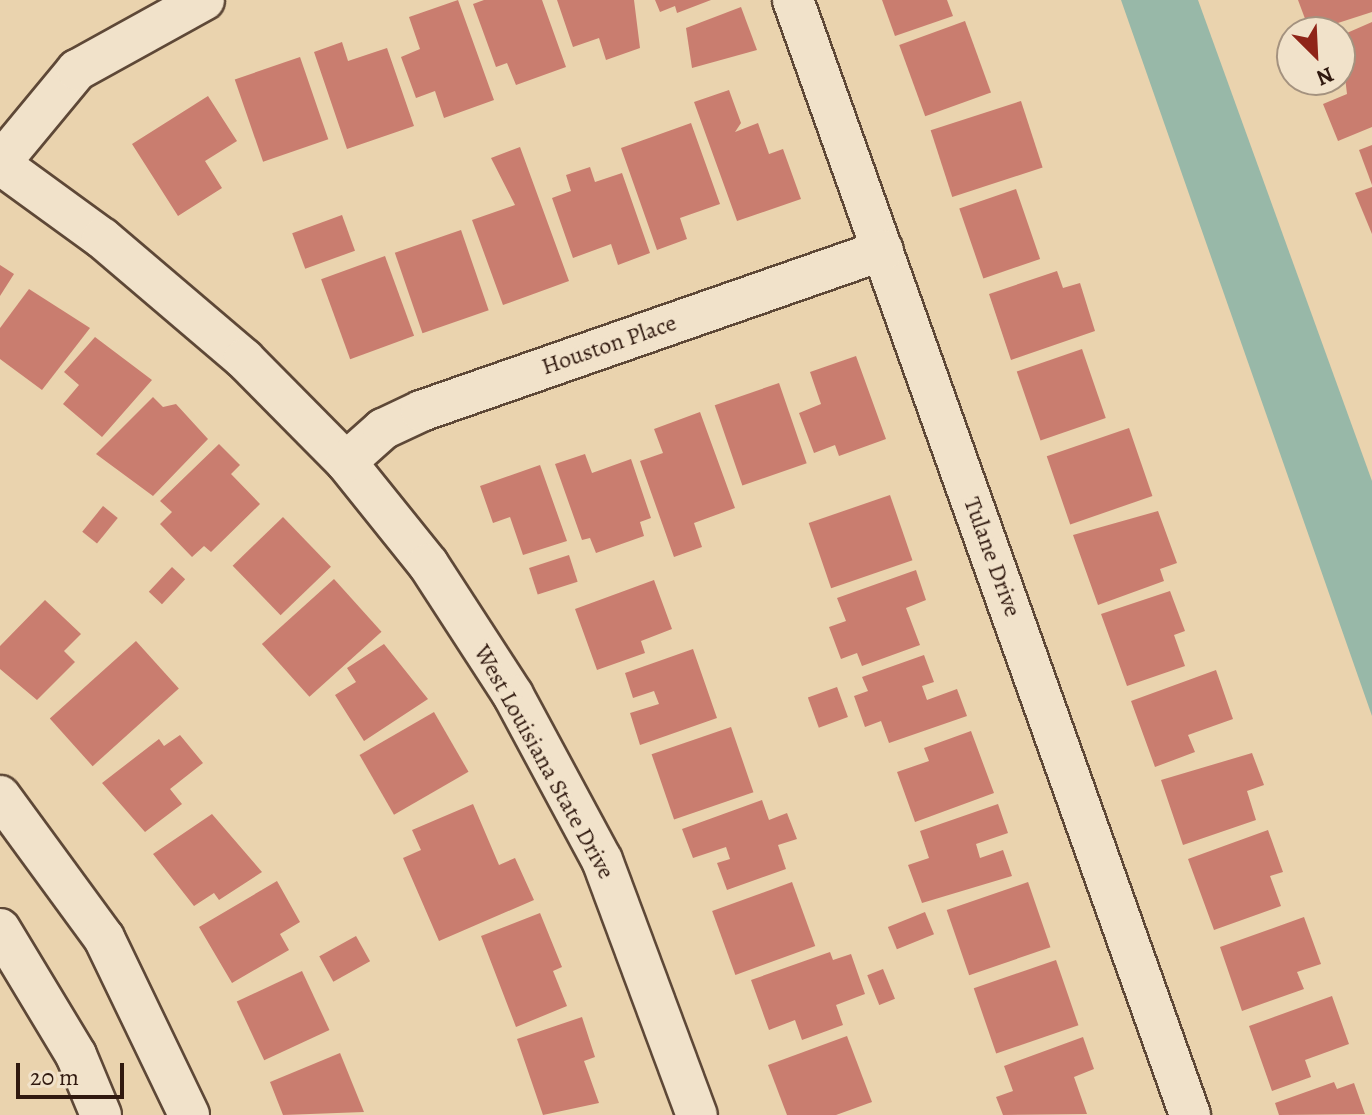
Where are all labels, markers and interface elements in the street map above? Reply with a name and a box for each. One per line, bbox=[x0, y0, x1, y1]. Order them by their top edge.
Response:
north arrow bbox=[1276, 16, 1356, 96]
text: N bbox=[1312, 59, 1338, 93]
street label: Houston Place bbox=[538, 308, 680, 382]
street label: Tulane Drive bbox=[957, 493, 1027, 621]
street label: West Louisiana State Drive bbox=[468, 640, 620, 884]
scale bar bbox=[20, 1047, 128, 1097]
text: 20 m bbox=[30, 1061, 79, 1093]

